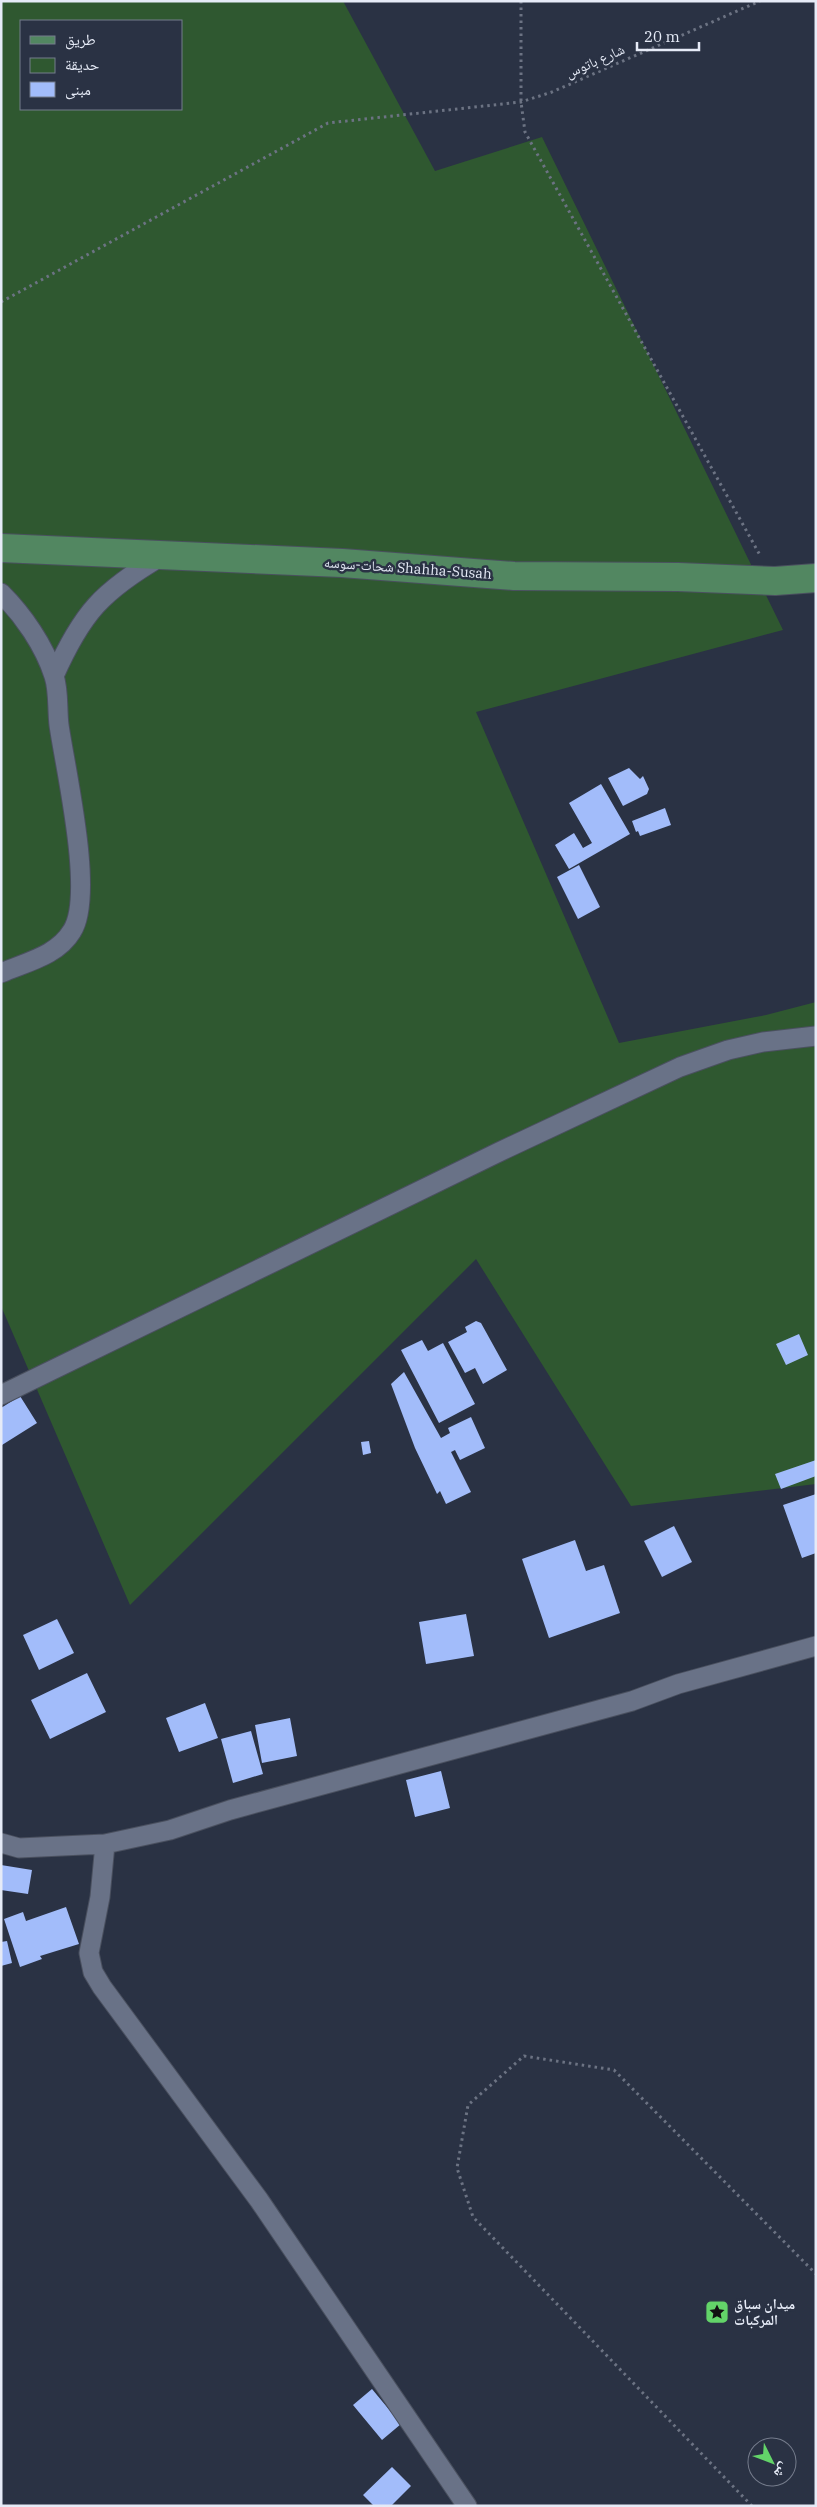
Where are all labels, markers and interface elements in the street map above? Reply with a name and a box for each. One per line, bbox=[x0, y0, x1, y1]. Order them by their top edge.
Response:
legend bbox=[20, 20, 182, 110]
scale bar bbox=[637, 20, 700, 52]
text: 20 m bbox=[644, 27, 680, 46]
text: طريق bbox=[65, 30, 96, 50]
street label: شارع باتوس bbox=[563, 40, 628, 83]
text: حديقة bbox=[65, 55, 100, 74]
text: مبنى bbox=[65, 80, 91, 100]
street label: شحات-سوسه Shahha-Susah bbox=[324, 553, 493, 583]
place label: ميدان سباق المركبات bbox=[734, 2295, 795, 2329]
place icon: ميدان سباق المركبات bbox=[704, 2299, 730, 2325]
north arrow bbox=[747, 2437, 797, 2487]
text: ش bbox=[770, 2459, 793, 2482]

